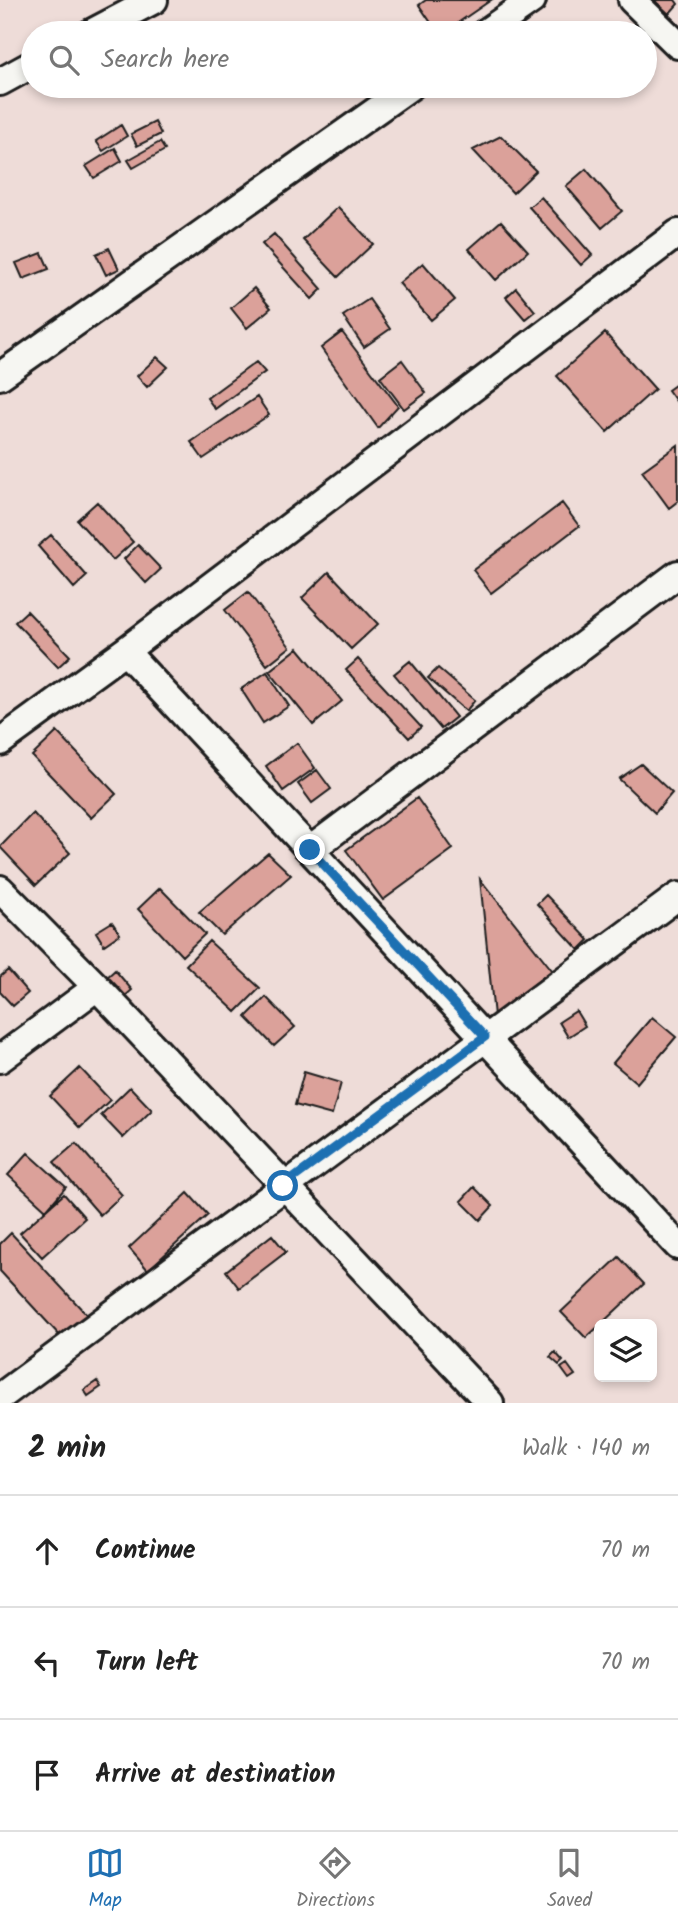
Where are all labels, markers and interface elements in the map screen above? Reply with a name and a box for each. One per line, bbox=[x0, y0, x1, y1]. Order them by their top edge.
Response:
search box bbox=[21, 21, 657, 98]
text: Search here bbox=[101, 39, 229, 81]
icon: search bbox=[45, 41, 83, 79]
route end bbox=[294, 834, 325, 865]
route start bbox=[267, 1170, 298, 1201]
map controls bbox=[594, 1319, 657, 1382]
button: layers bbox=[594, 1319, 657, 1382]
text: 2 min bbox=[28, 1425, 106, 1473]
text: Walk · 140 m bbox=[522, 1431, 650, 1467]
text: Continue bbox=[95, 1530, 196, 1572]
icon: ahead bbox=[28, 1532, 66, 1570]
text: 70 m bbox=[600, 1533, 650, 1569]
text: Turn left bbox=[95, 1642, 198, 1684]
icon: left bbox=[28, 1644, 66, 1682]
text: 70 m bbox=[600, 1645, 650, 1681]
text: Arrive at destination bbox=[95, 1754, 335, 1796]
icon: arrive bbox=[28, 1756, 66, 1794]
tab: Map bbox=[86, 1844, 124, 1916]
tab: Directions bbox=[296, 1844, 375, 1916]
tab: Saved bbox=[547, 1844, 592, 1916]

